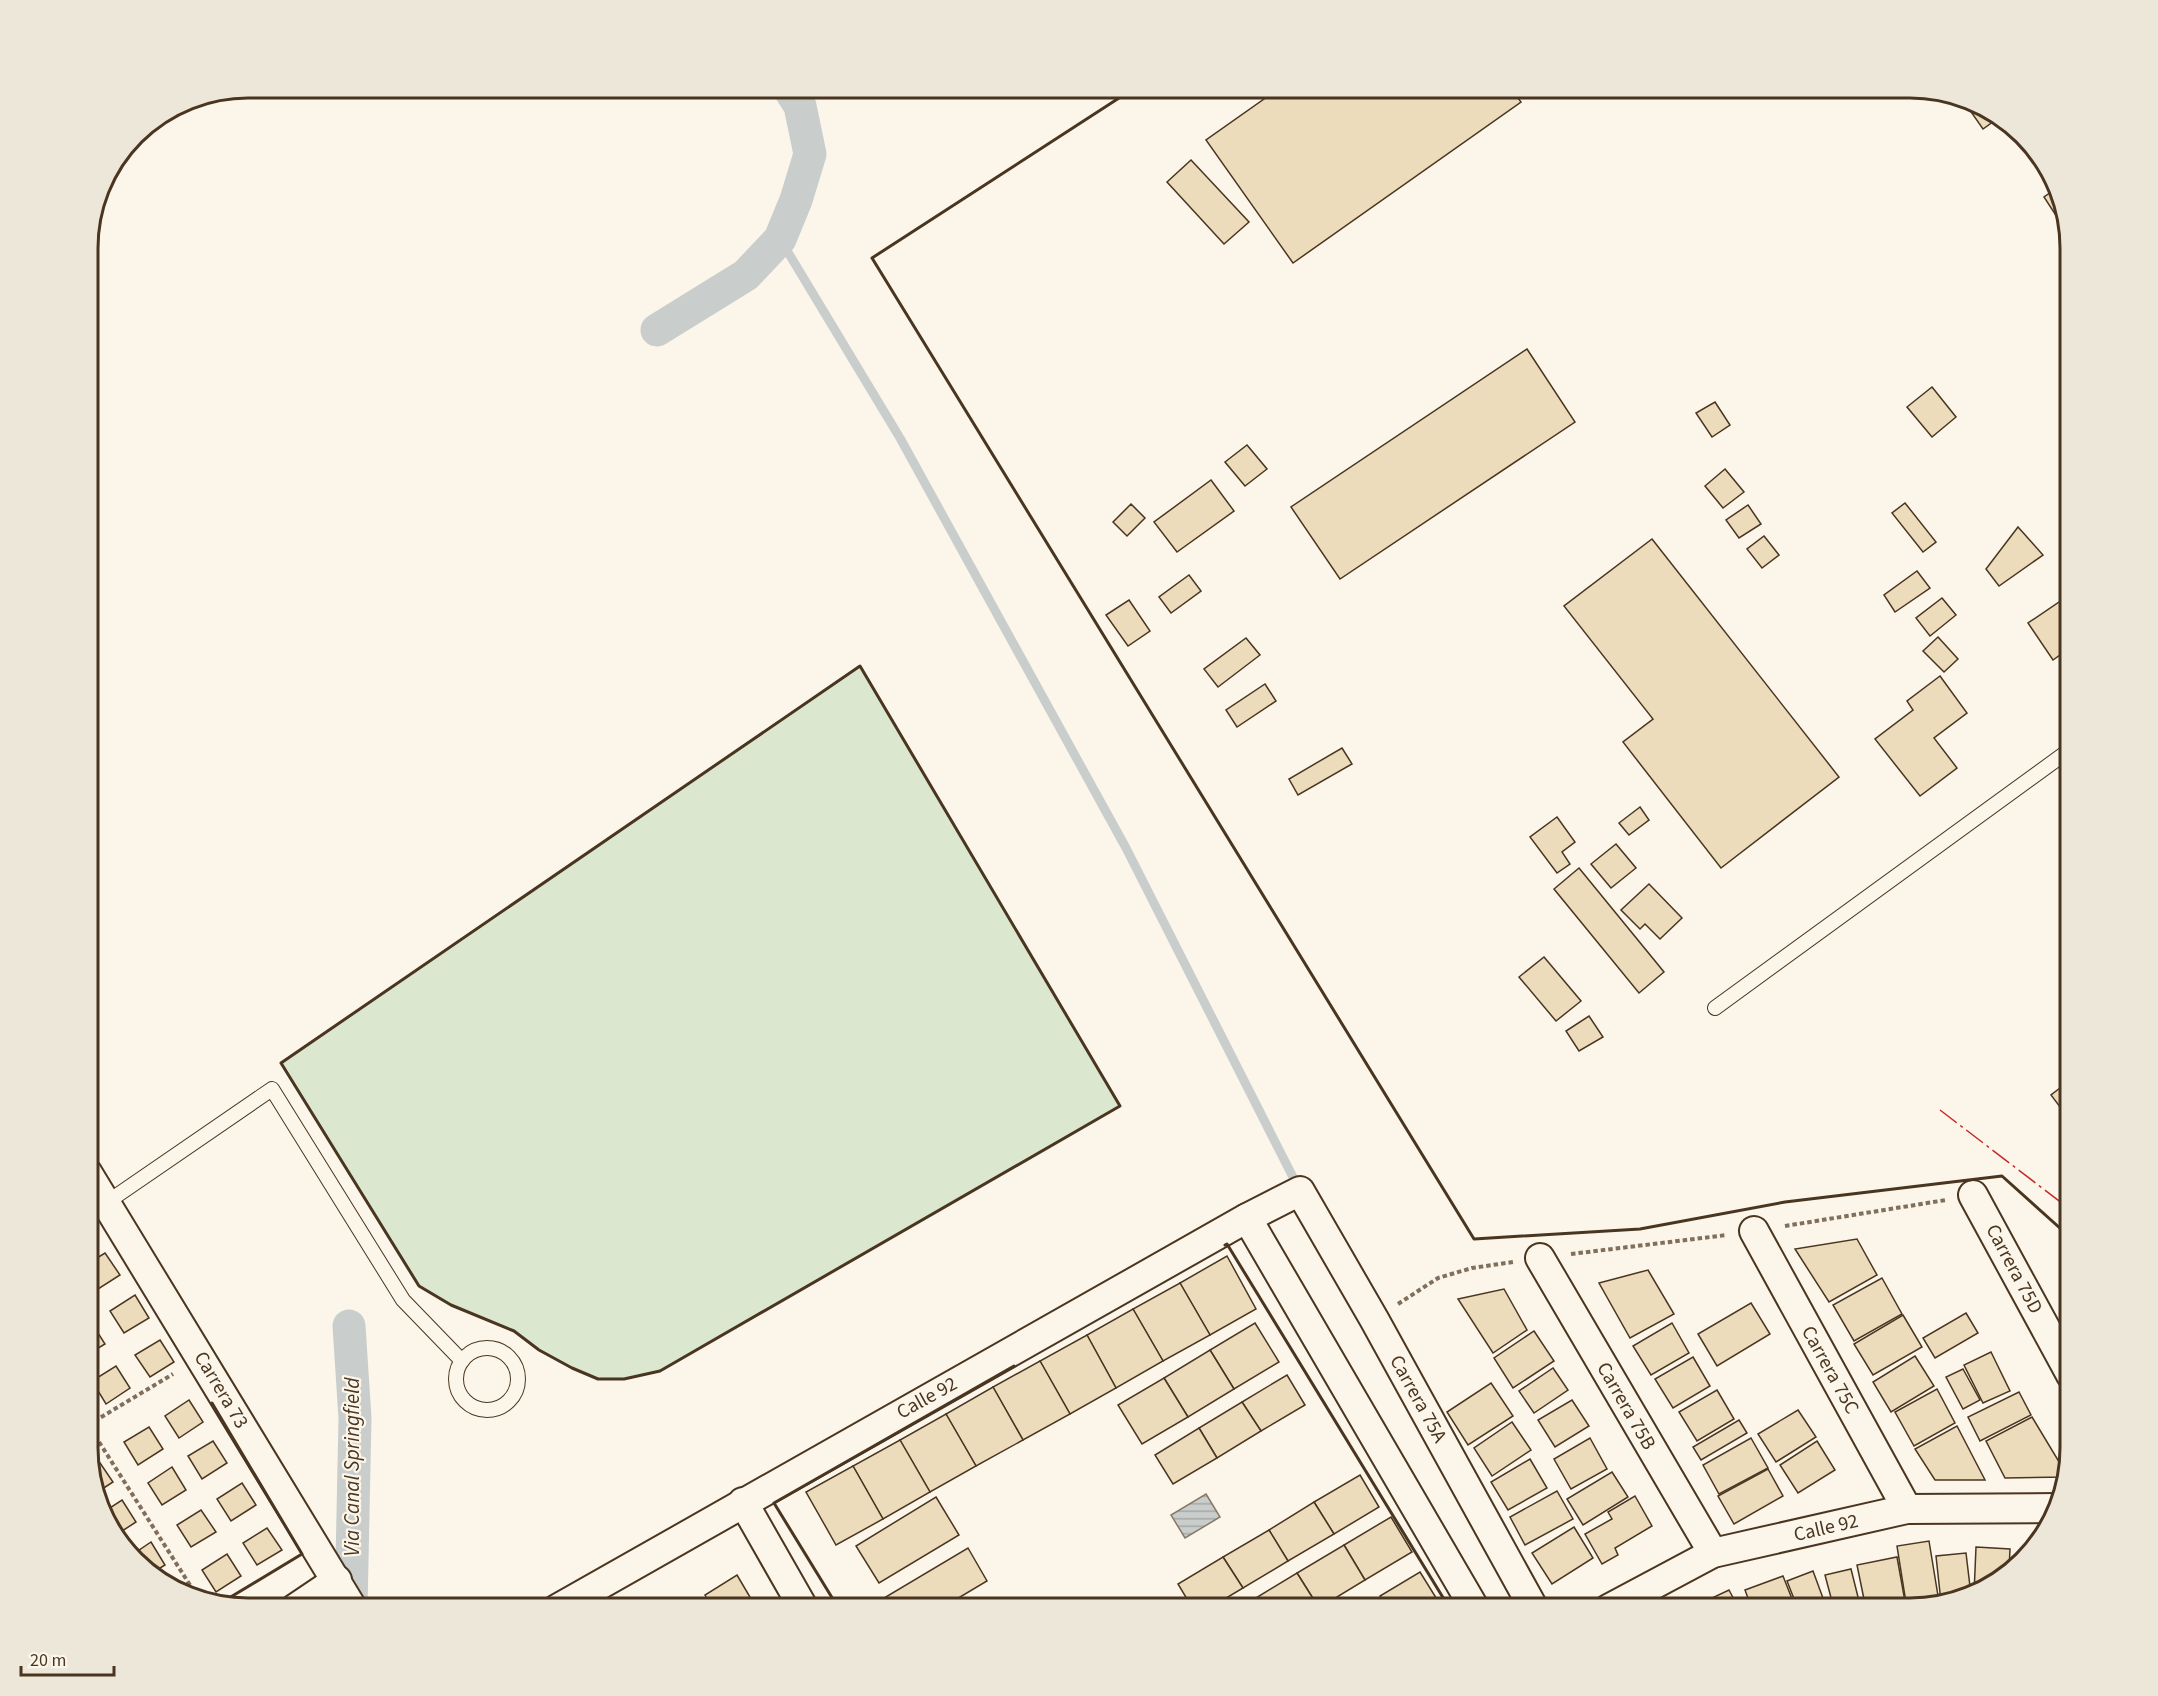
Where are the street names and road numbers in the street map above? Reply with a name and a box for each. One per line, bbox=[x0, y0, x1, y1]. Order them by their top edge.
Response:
street label: Carrera 75D bbox=[1979, 1219, 2049, 1319]
street label: Carrera 75C bbox=[1794, 1321, 1866, 1419]
street label: Carrera 73 bbox=[187, 1346, 255, 1434]
street label: Carrera 75A bbox=[1382, 1350, 1454, 1448]
street label: Carrera 75B bbox=[1590, 1357, 1662, 1455]
street label: Calle 92 bbox=[892, 1370, 962, 1426]
street label: Calle 92 bbox=[1791, 1507, 1861, 1549]

